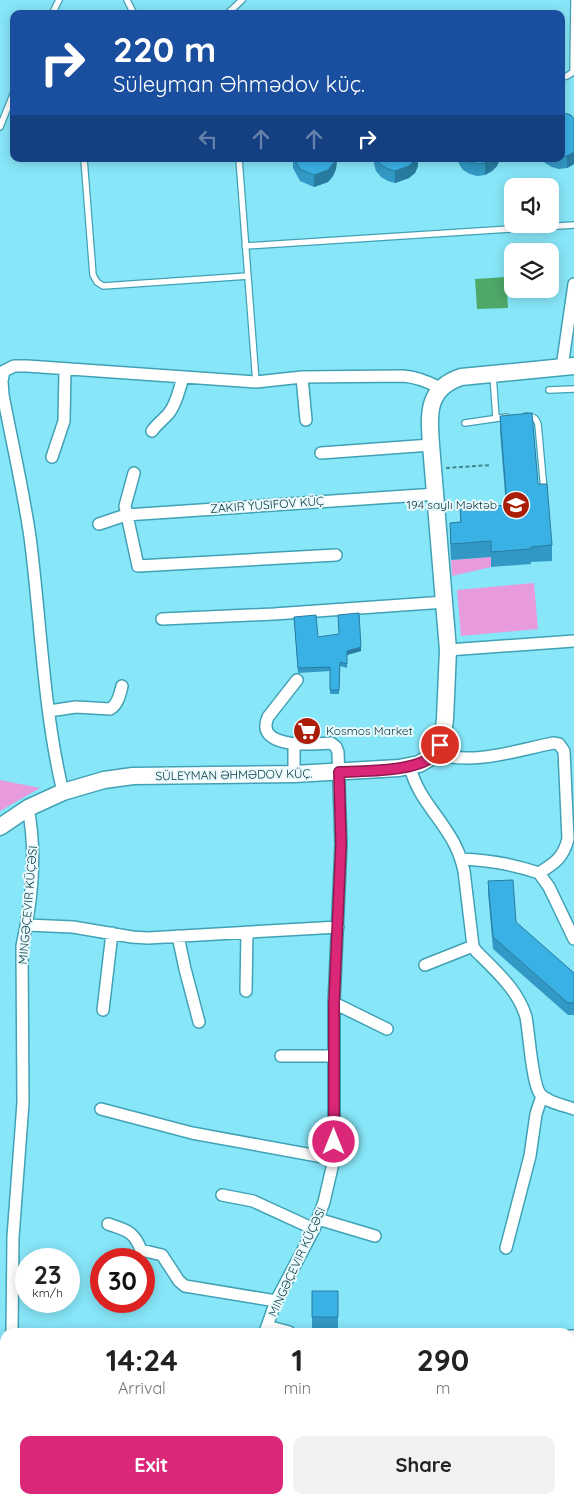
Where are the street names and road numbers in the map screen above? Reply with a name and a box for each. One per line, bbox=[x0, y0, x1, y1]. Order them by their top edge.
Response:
street label: ZAKIR YUSIFOV KÜÇ bbox=[210, 493, 325, 516]
street label: SÜLEYMAN ƏHMƏDOV KÜÇ. bbox=[155, 766, 313, 783]
street label: MINGƏÇEVIR KÜÇƏSI bbox=[15, 845, 40, 965]
street label: MINGƏÇEVIR KÜÇƏSI bbox=[265, 1205, 329, 1319]

